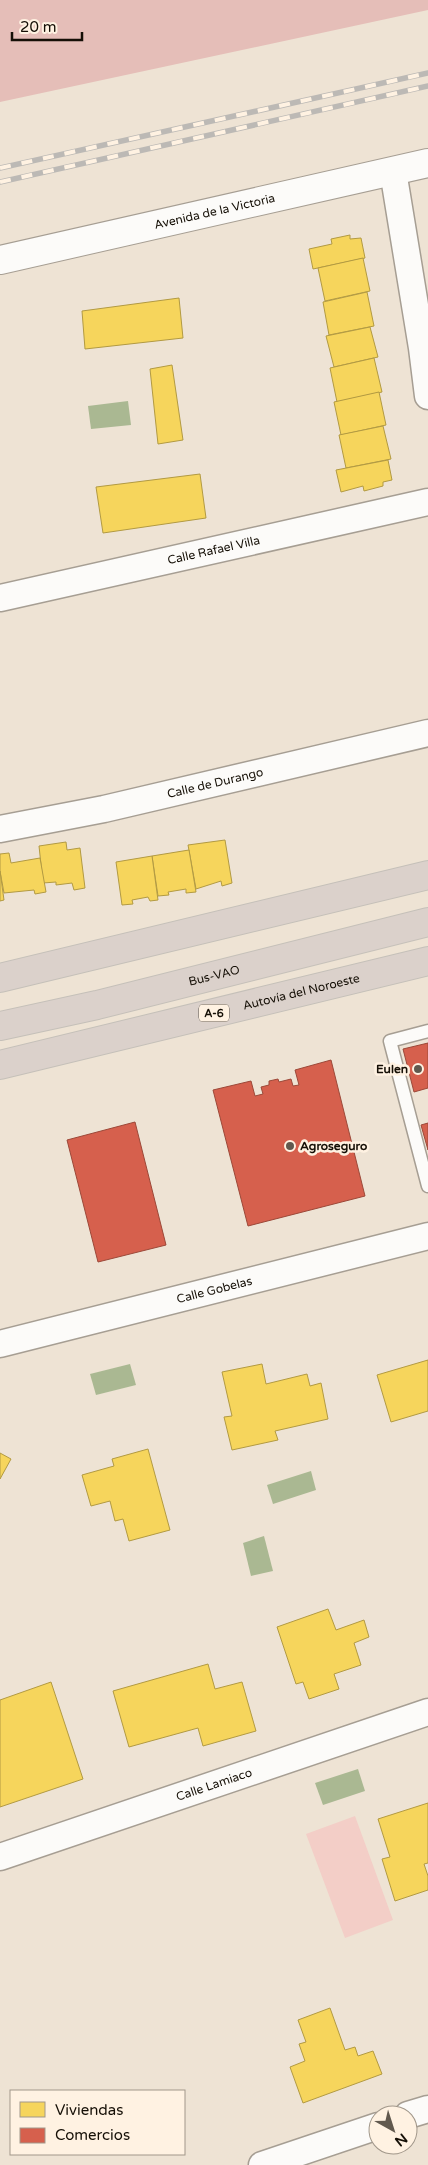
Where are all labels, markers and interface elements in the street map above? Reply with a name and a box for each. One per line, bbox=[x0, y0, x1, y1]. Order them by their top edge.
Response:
scale bar bbox=[12, 10, 82, 42]
text: 20 m bbox=[20, 18, 57, 36]
street label: Avenida de la Victoria bbox=[153, 191, 276, 232]
street label: Calle Rafael Villa bbox=[166, 533, 261, 567]
street label: Calle de Durango bbox=[166, 765, 265, 801]
street label: Bus-VAO bbox=[187, 962, 241, 989]
street label: Autovía del Noroeste bbox=[241, 971, 361, 1013]
road number: A-6 bbox=[199, 1004, 229, 1021]
place label: Eulen bbox=[376, 1062, 408, 1076]
marker: Eulen bbox=[412, 1063, 424, 1075]
place label: Agroseguro bbox=[300, 1139, 367, 1154]
marker: Agroseguro bbox=[284, 1140, 296, 1152]
street label: Calle Gobelas bbox=[175, 1274, 254, 1306]
street label: Calle Lamiaco bbox=[174, 1765, 254, 1804]
legend bbox=[10, 2090, 185, 2155]
text: Viviendas bbox=[55, 2101, 123, 2119]
north arrow bbox=[368, 2105, 418, 2155]
text: Comercios bbox=[55, 2126, 130, 2144]
text: N bbox=[391, 2130, 411, 2150]

